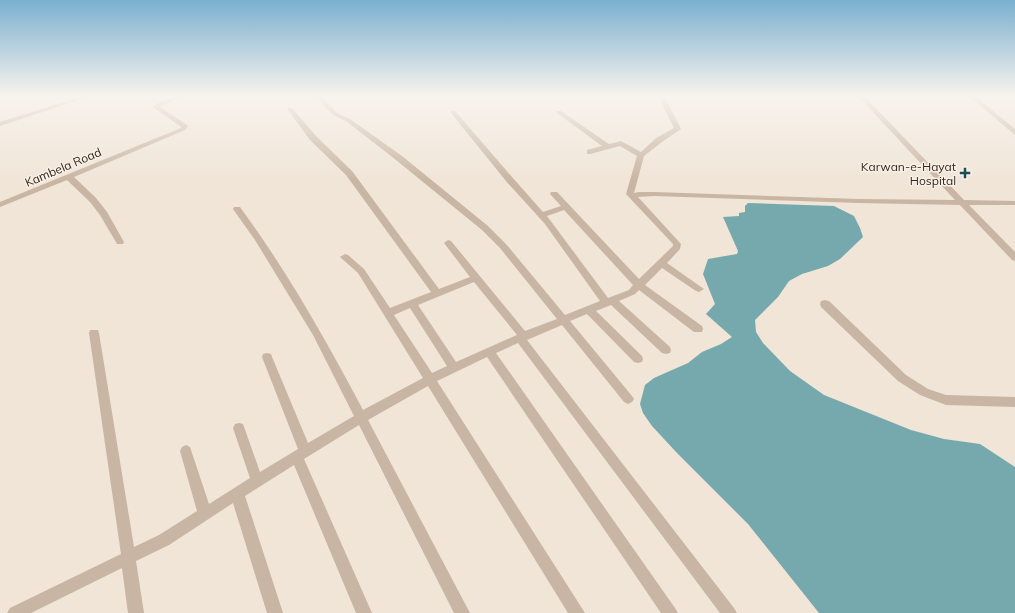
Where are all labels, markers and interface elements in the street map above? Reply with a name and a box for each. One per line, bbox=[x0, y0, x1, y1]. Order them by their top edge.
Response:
street label: Kambela Road bbox=[22, 144, 104, 190]
place label: Karwan-e-Hayat Hospital bbox=[861, 159, 956, 188]
marker: Karwan-e-Hayat Hospital bbox=[959, 167, 971, 179]

